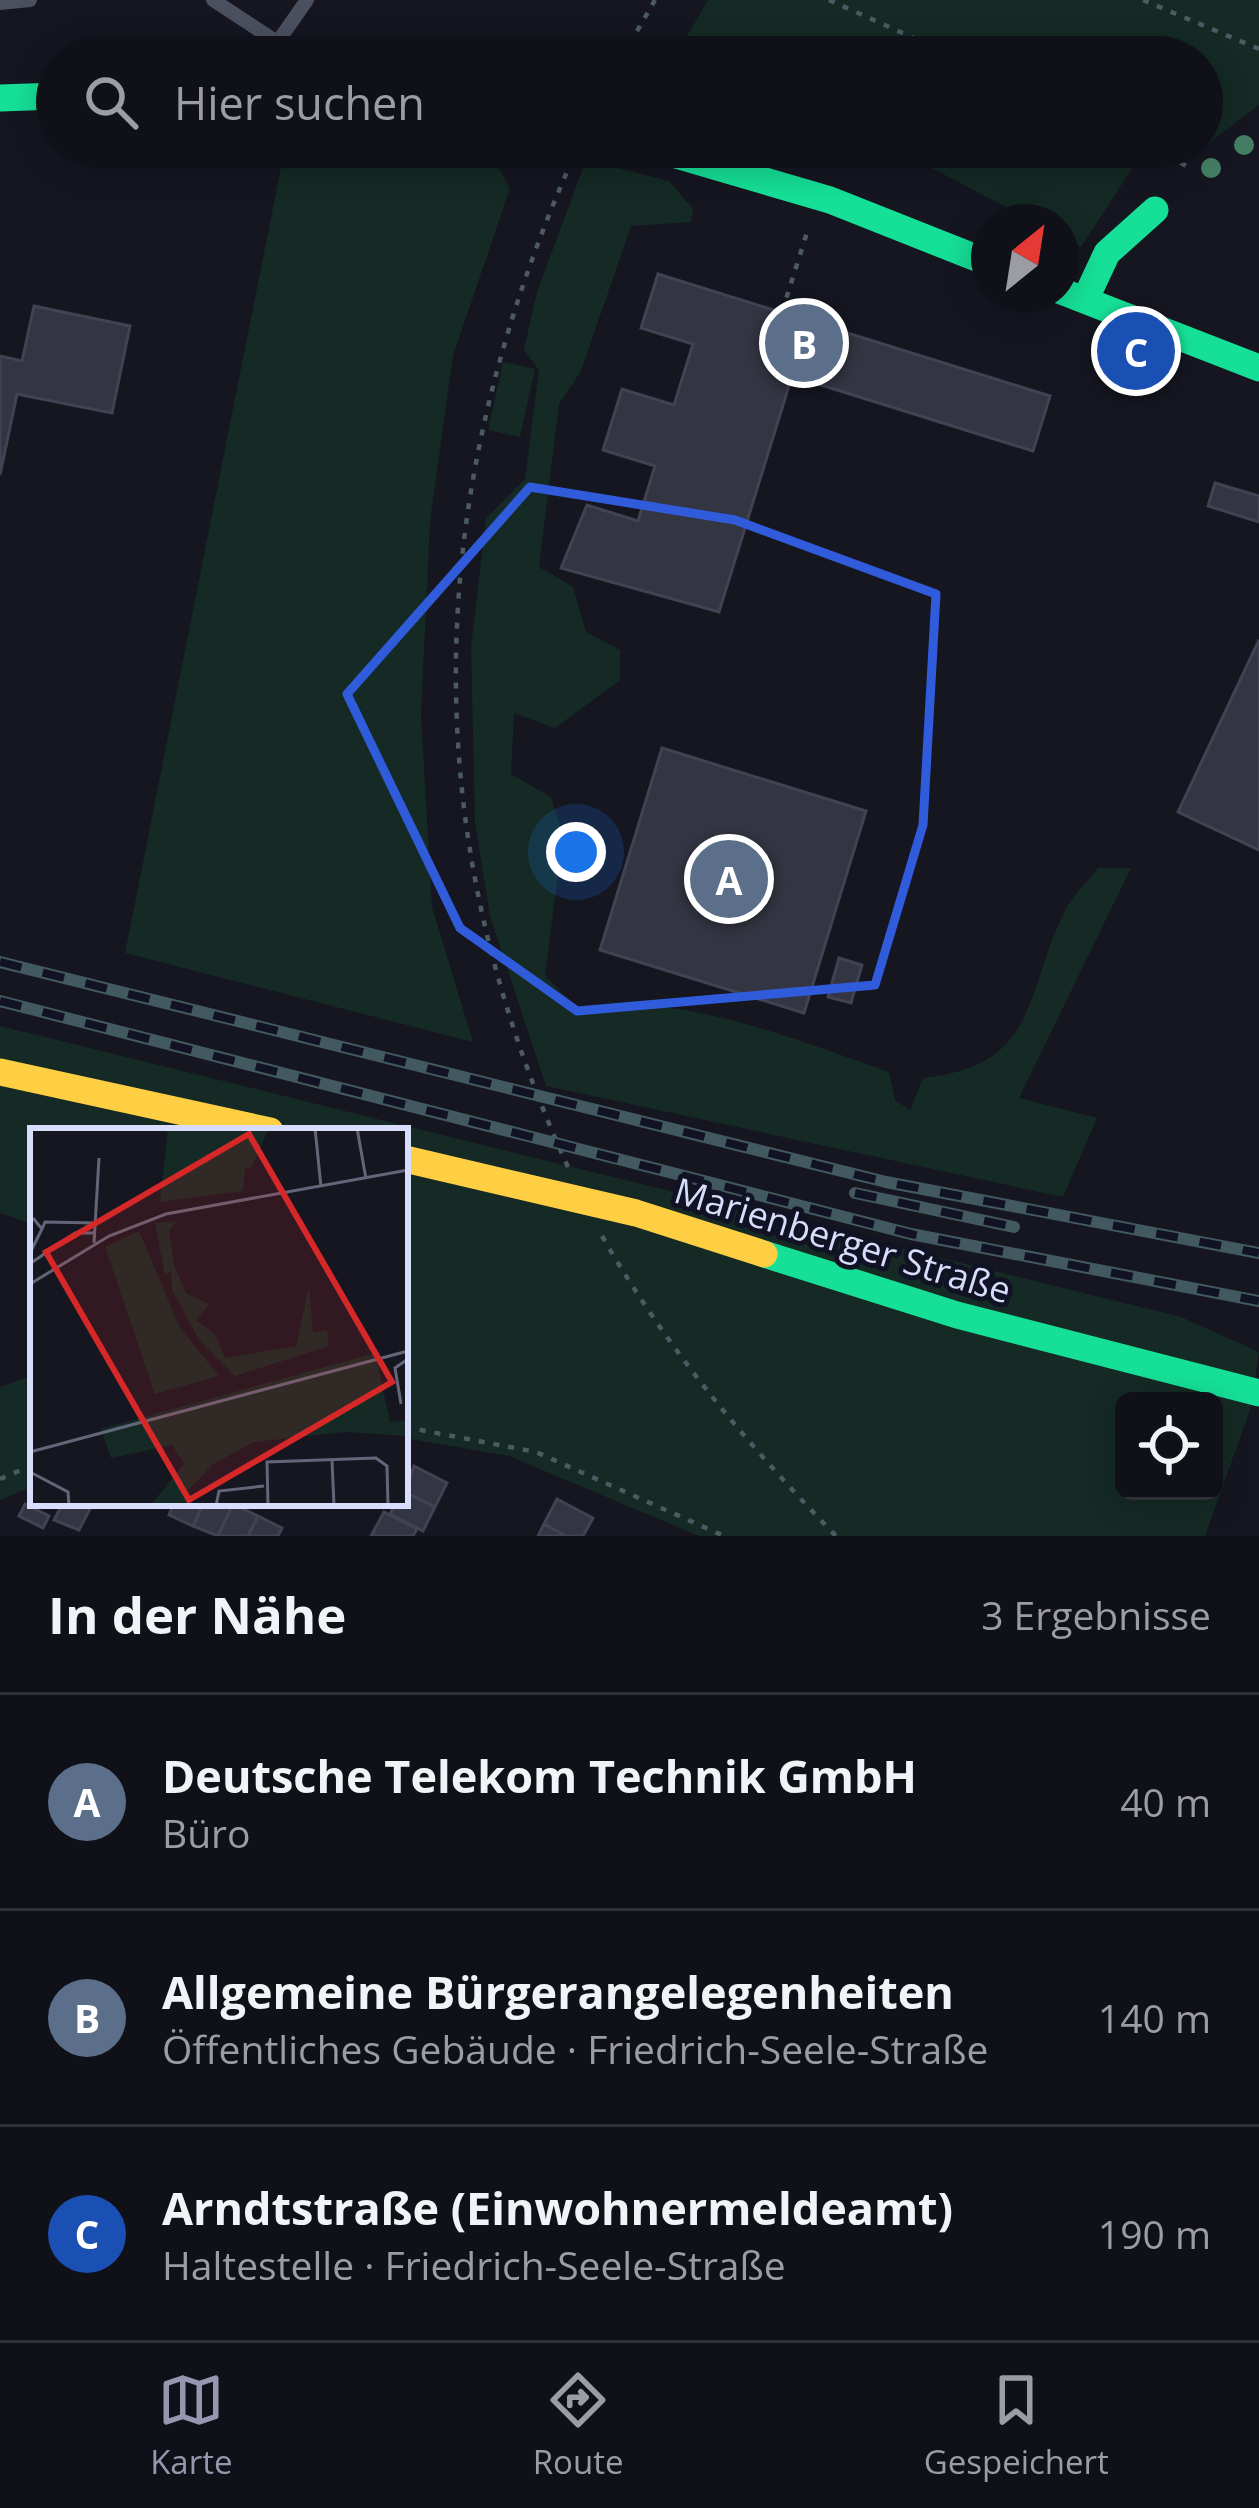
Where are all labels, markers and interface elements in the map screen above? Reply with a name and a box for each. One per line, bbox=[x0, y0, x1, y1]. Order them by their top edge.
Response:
search box bbox=[36, 36, 1223, 168]
icon: search bbox=[78, 69, 144, 135]
text: Hier suchen bbox=[174, 72, 425, 133]
north arrow bbox=[971, 204, 1079, 312]
pin: B bbox=[765, 298, 843, 388]
pin: C bbox=[1097, 306, 1175, 396]
your location bbox=[546, 822, 606, 882]
pin: A bbox=[690, 834, 768, 924]
inset map bbox=[30, 1128, 408, 1506]
street label: Marienberger Straße bbox=[669, 1166, 1017, 1314]
map controls bbox=[1115, 1392, 1223, 1500]
button: locate bbox=[1115, 1392, 1223, 1500]
text: In der Nähe bbox=[48, 1579, 346, 1649]
text: 3 Ergebnisse bbox=[981, 1588, 1211, 1641]
text: Deutsche Telekom Technik GmbH bbox=[162, 1745, 917, 1806]
text: A bbox=[74, 1775, 100, 1828]
text: 40 m bbox=[1120, 1775, 1211, 1828]
text: Büro bbox=[162, 1806, 251, 1859]
text: Allgemeine Bürgerangelegenheiten bbox=[162, 1961, 954, 2022]
text: B bbox=[74, 1991, 100, 2044]
text: 140 m bbox=[1098, 1991, 1211, 2044]
text: Öffentliches Gebäude · Friedrich-Seele-Straße bbox=[162, 2022, 988, 2075]
text: Arndtstraße (Einwohnermeldeamt) bbox=[162, 2177, 953, 2238]
text: C bbox=[75, 2207, 99, 2260]
text: 190 m bbox=[1098, 2207, 1211, 2260]
text: Haltestelle · Friedrich-Seele-Straße bbox=[162, 2238, 786, 2291]
tab: Karte bbox=[150, 2367, 232, 2484]
tab: Route bbox=[533, 2367, 623, 2484]
tab: Gespeichert bbox=[924, 2367, 1109, 2484]

